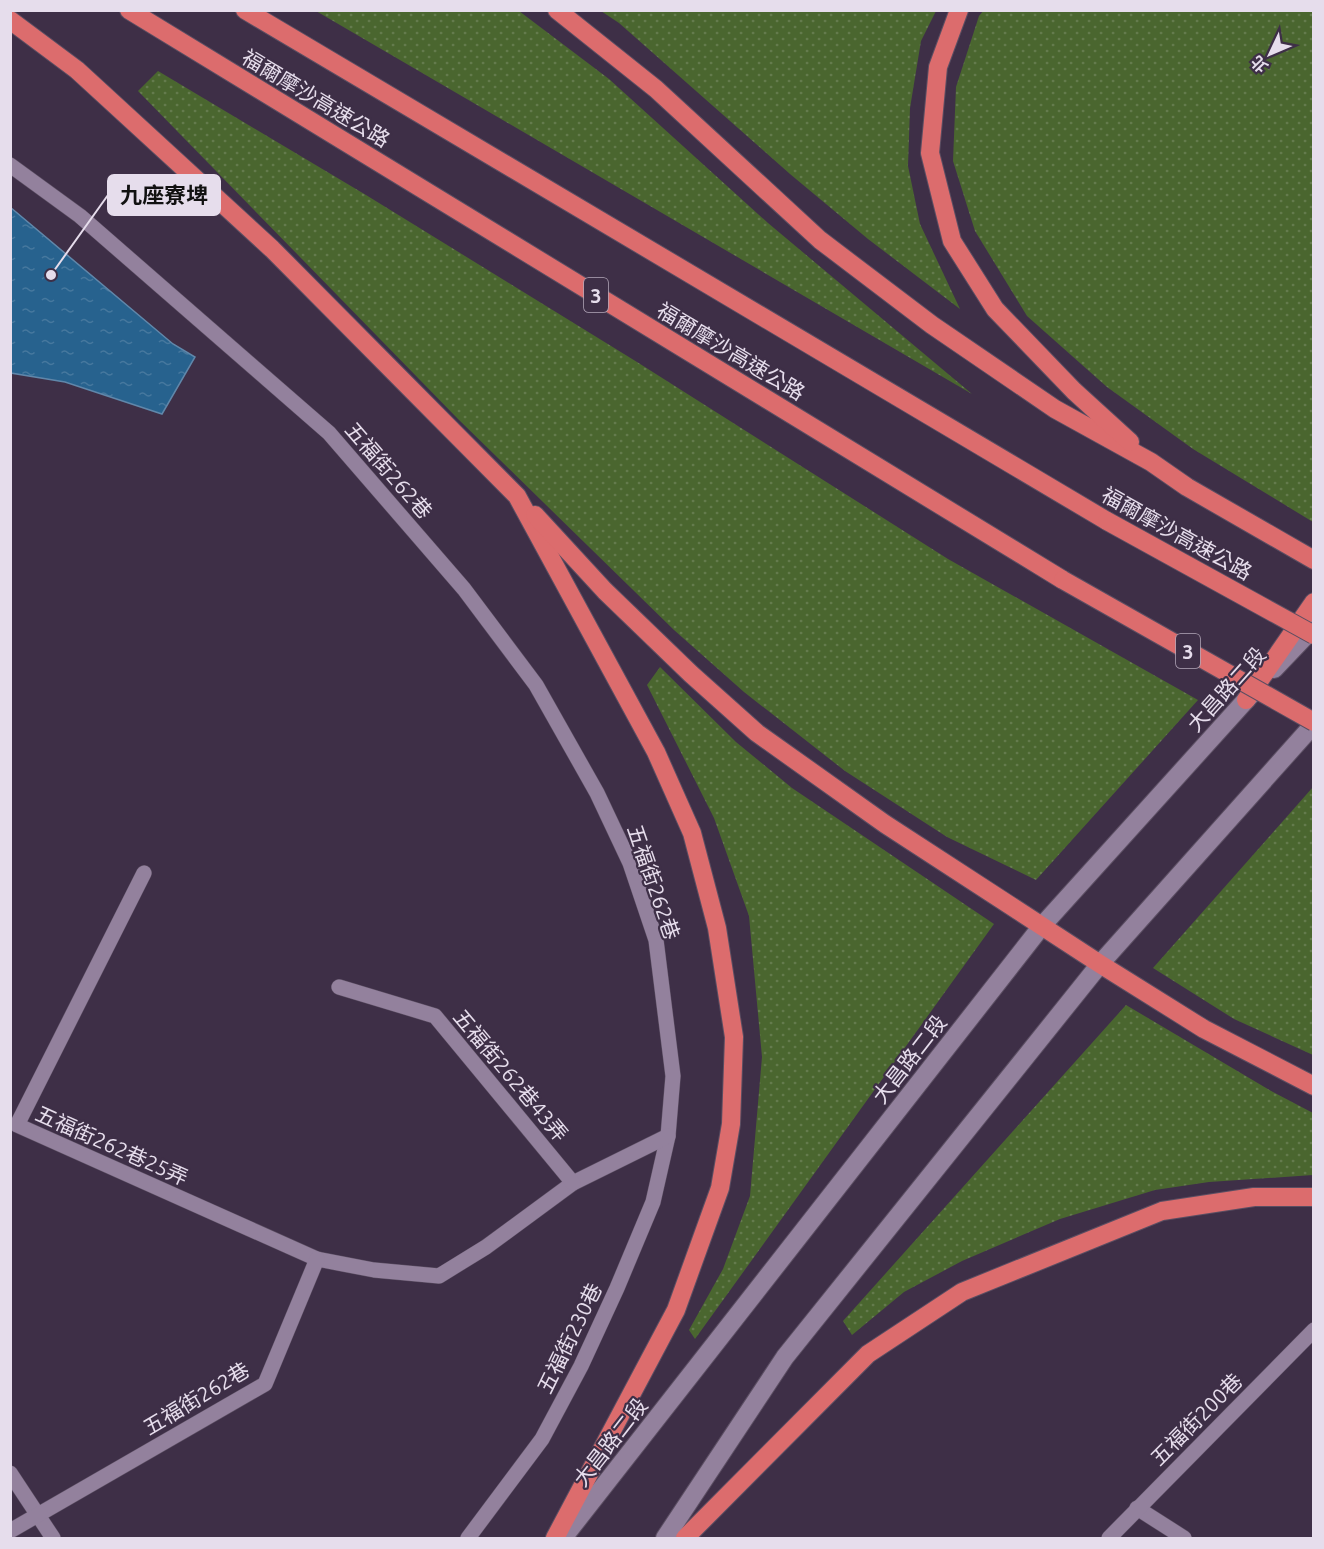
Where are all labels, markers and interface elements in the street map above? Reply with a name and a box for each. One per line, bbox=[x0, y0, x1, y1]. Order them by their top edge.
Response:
north arrow bbox=[1240, 24, 1300, 84]
street label: 福爾摩沙高速公路 bbox=[238, 44, 394, 152]
text: 北 bbox=[1247, 52, 1271, 76]
callout: 九座寮埤 bbox=[108, 175, 220, 215]
text: 九座寮埤 bbox=[120, 182, 208, 207]
road number: 3 bbox=[584, 278, 608, 312]
street label: 福爾摩沙高速公路 bbox=[653, 297, 809, 405]
street label: 五福街262巷 bbox=[341, 417, 437, 523]
street label: 福爾摩沙高速公路 bbox=[1098, 482, 1256, 584]
road number: 3 bbox=[1176, 634, 1200, 668]
street label: 大昌路二段 bbox=[1182, 642, 1270, 736]
street label: 五福街262巷 bbox=[623, 822, 685, 942]
street label: 五福街262巷43弄 bbox=[449, 1004, 573, 1146]
street label: 大昌路二段 bbox=[867, 1010, 951, 1108]
street label: 五福街262巷25弄 bbox=[32, 1101, 192, 1189]
street label: 五福街230巷 bbox=[532, 1279, 606, 1397]
street label: 五福街262巷 bbox=[139, 1357, 253, 1439]
street label: 五福街200巷 bbox=[1145, 1368, 1247, 1470]
street label: 大昌路二段 bbox=[568, 1393, 652, 1491]

